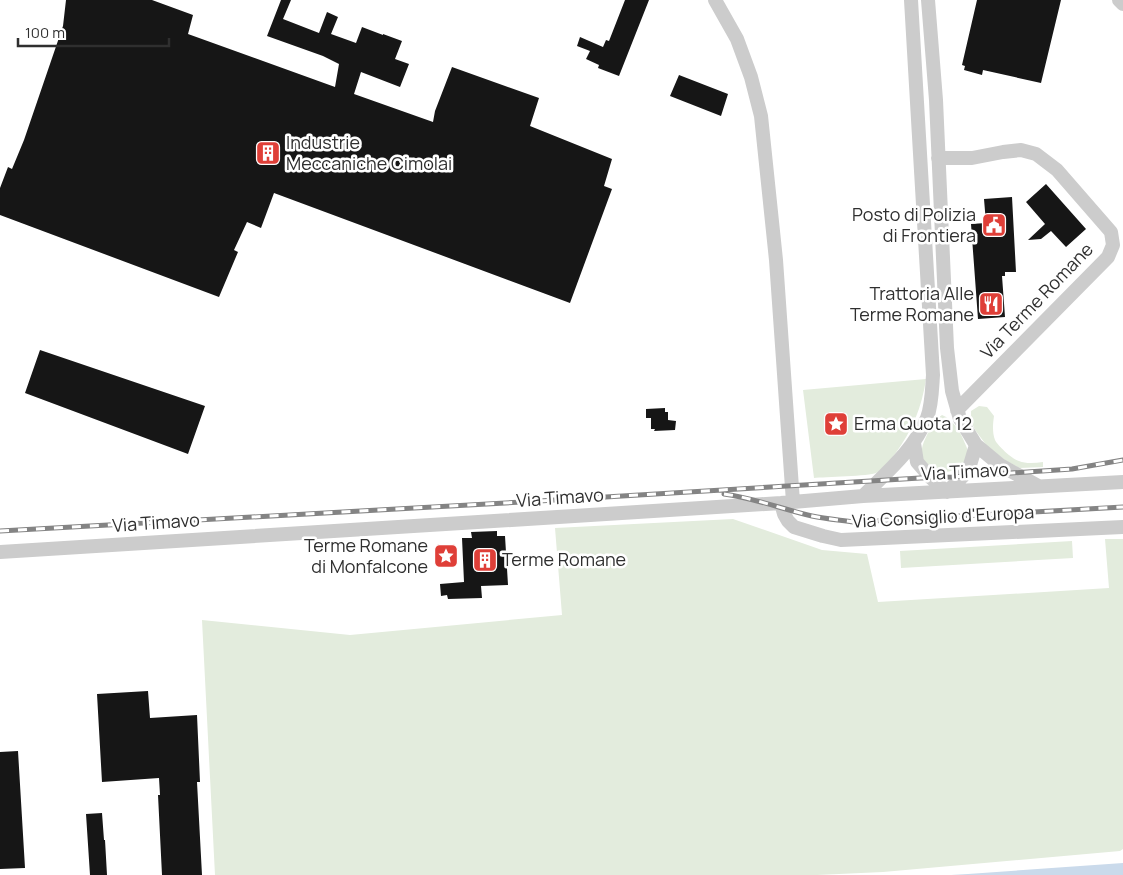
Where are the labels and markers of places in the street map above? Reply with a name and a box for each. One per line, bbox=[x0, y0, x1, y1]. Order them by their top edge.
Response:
place label: Industrie Meccaniche Cimolai bbox=[286, 130, 452, 175]
building icon: Industrie Meccaniche Cimolai bbox=[255, 140, 281, 166]
place label: Posto di Polizia di Frontiera bbox=[852, 202, 976, 247]
public building icon: Posto di Polizia di Frontiera bbox=[981, 212, 1007, 238]
place label: Trattoria Alle Terme Romane bbox=[850, 281, 974, 326]
restaurant icon: Trattoria Alle Terme Romane bbox=[978, 291, 1004, 317]
place icon: Erma Quota 12 bbox=[823, 411, 849, 437]
place label: Erma Quota 12 bbox=[854, 411, 972, 435]
place label: Terme Romane di Monfalcone bbox=[304, 533, 428, 578]
place icon: Terme Romane di Monfalcone bbox=[433, 543, 459, 569]
building icon: Terme Romane bbox=[472, 547, 498, 573]
place label: Terme Romane bbox=[502, 547, 626, 571]

